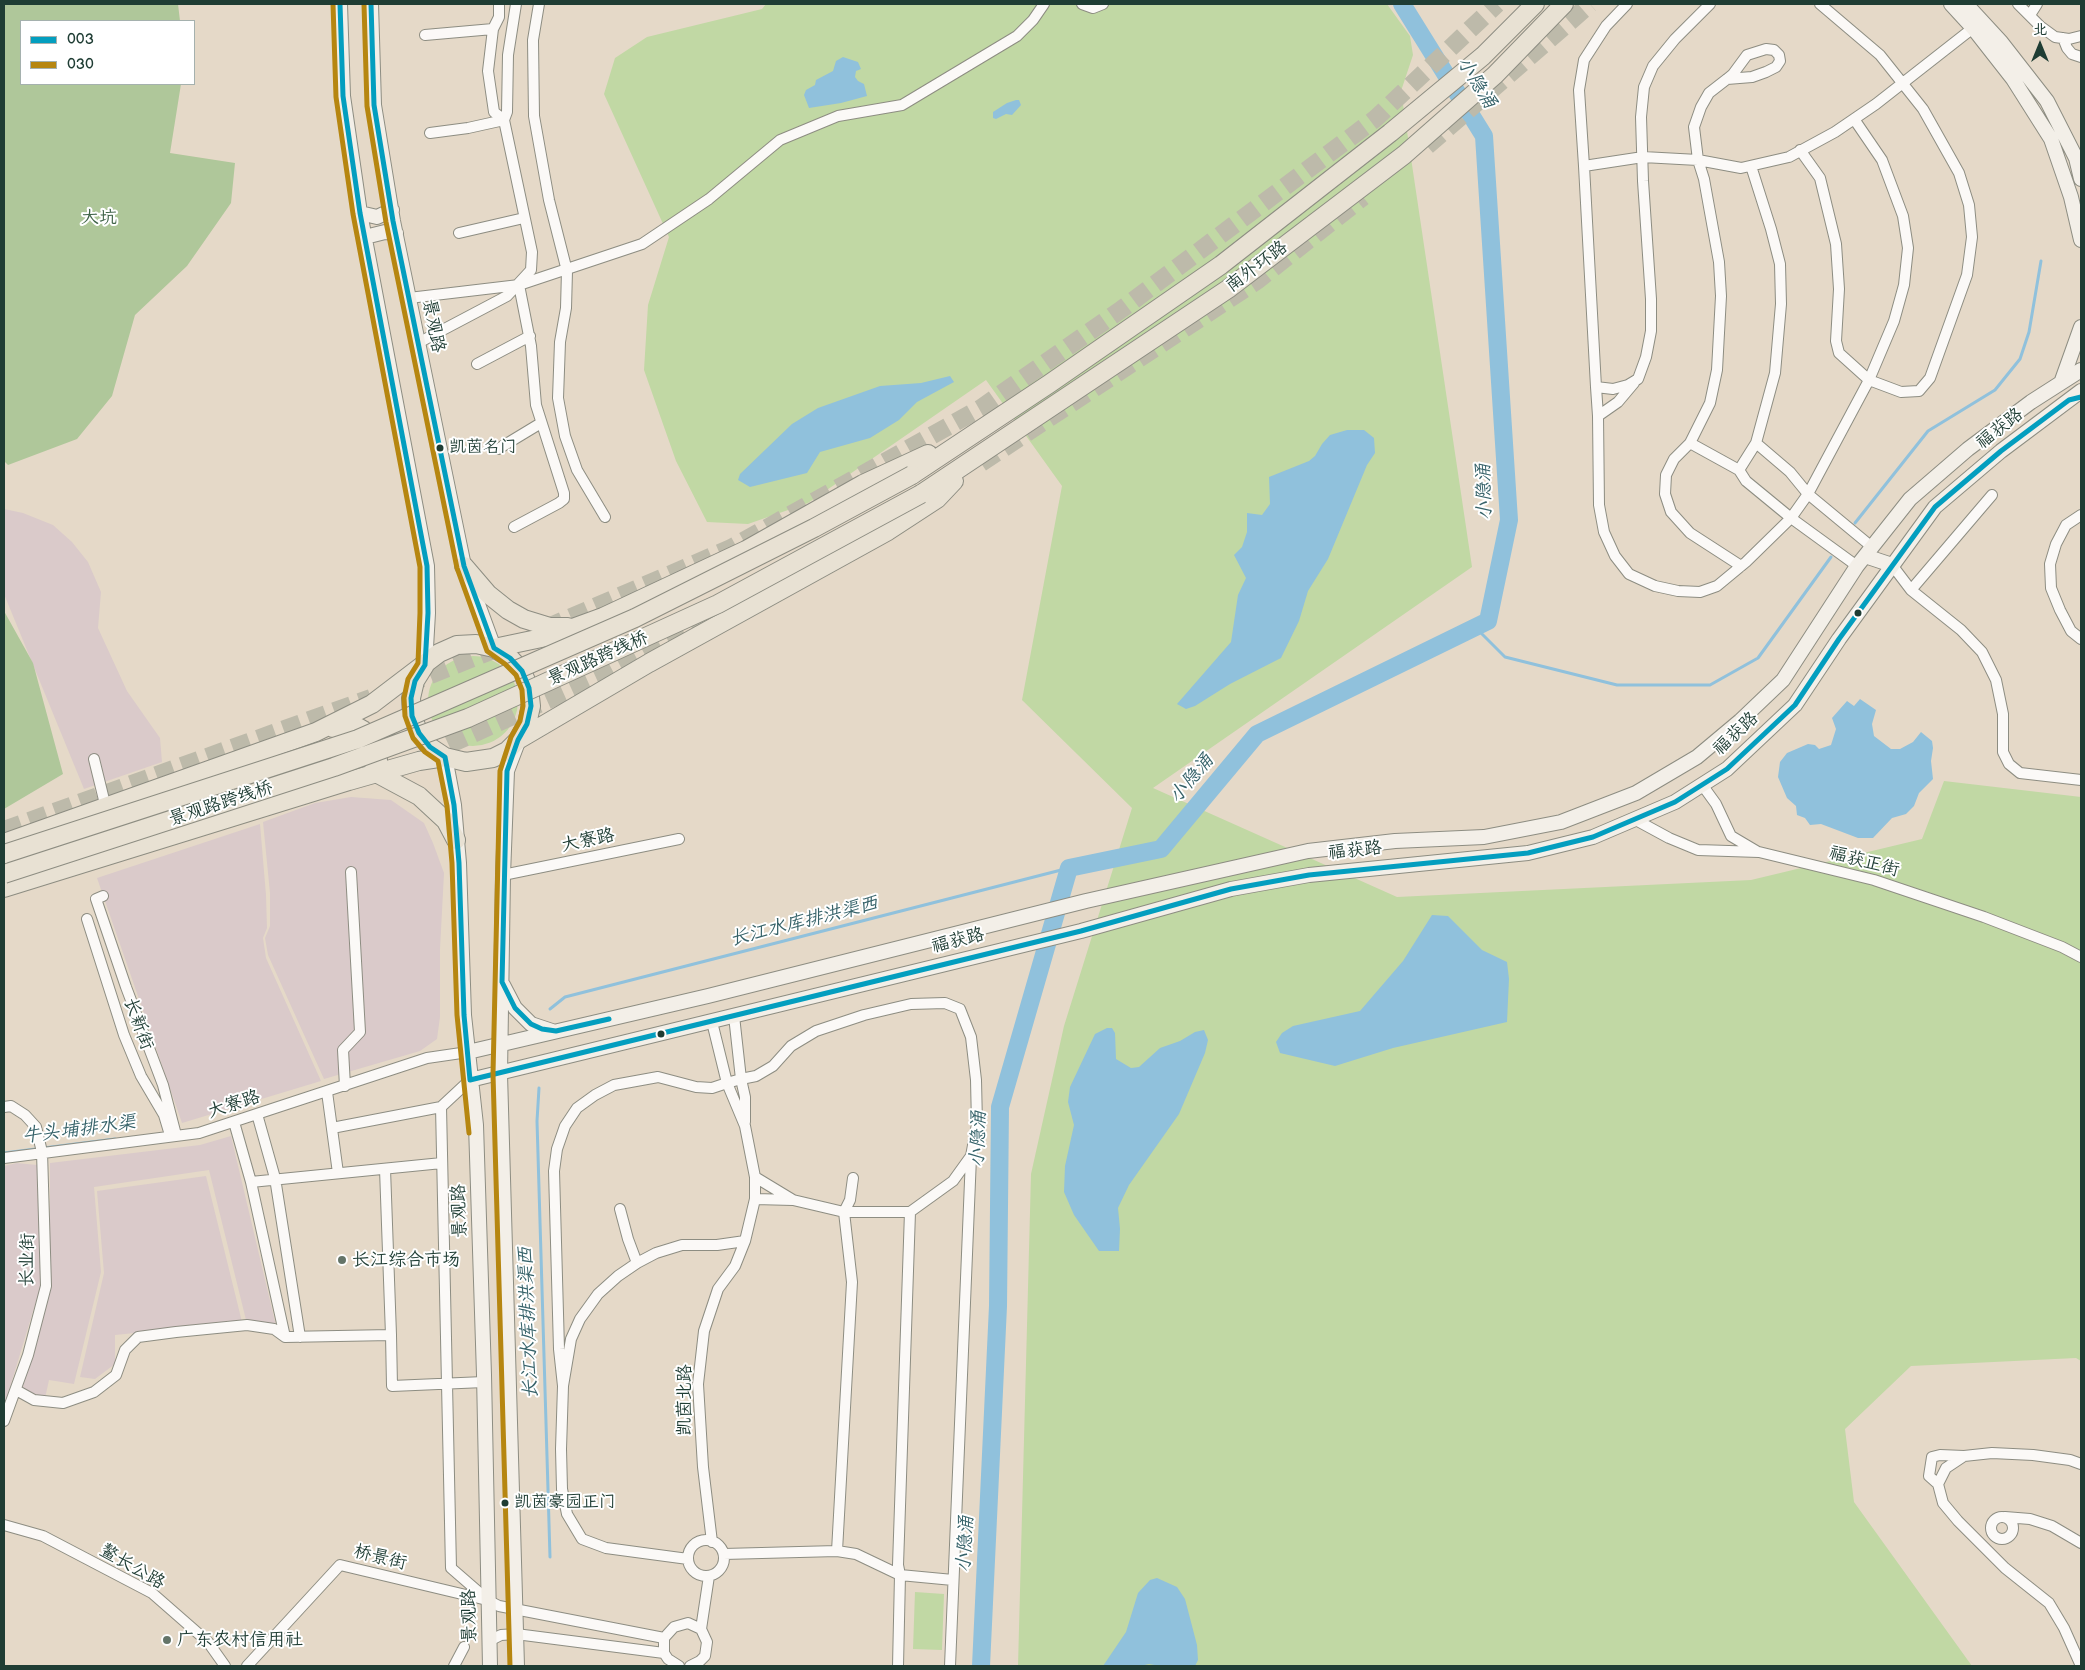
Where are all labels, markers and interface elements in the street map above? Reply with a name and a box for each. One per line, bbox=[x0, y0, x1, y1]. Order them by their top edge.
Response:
legend bbox=[20, 20, 195, 85]
north arrow bbox=[2015, 20, 2065, 70]
text: 北 bbox=[2033, 21, 2047, 38]
text: 003 bbox=[67, 30, 94, 49]
water label: 小隐涌 bbox=[1451, 53, 1501, 113]
text: 030 bbox=[67, 55, 94, 74]
park label: 大坑 bbox=[81, 207, 117, 229]
street label: 南外环路 bbox=[1222, 237, 1292, 297]
street label: 景观路 bbox=[417, 297, 449, 355]
street label: 福获路 bbox=[1972, 404, 2028, 454]
place label: 凯茵名门 bbox=[449, 438, 517, 458]
marker: 凯茵名门 bbox=[435, 443, 445, 453]
water label: 小隐涌 bbox=[1473, 463, 1497, 521]
unlabelled marker bbox=[1853, 608, 1863, 618]
street label: 景观路跨线桥 bbox=[544, 627, 652, 691]
street label: 福获路 bbox=[1709, 708, 1763, 760]
water label: 小隐涌 bbox=[1165, 750, 1219, 808]
street label: 景观路跨线桥 bbox=[166, 777, 276, 831]
street label: 大寮路 bbox=[559, 825, 617, 857]
street label: 福获路 bbox=[1327, 837, 1383, 865]
street label: 福获正街 bbox=[1826, 842, 1902, 882]
water label: 长江水库排洪渠西 bbox=[727, 893, 881, 951]
street label: 福获路 bbox=[929, 924, 987, 958]
street label: 长新街 bbox=[119, 995, 157, 1053]
unlabelled marker bbox=[656, 1029, 666, 1039]
street label: 大寮路 bbox=[205, 1086, 263, 1124]
water label: 小隐涌 bbox=[967, 1110, 991, 1168]
water label: 牛头埔排水渠 bbox=[21, 1112, 137, 1148]
street label: 景观路 bbox=[448, 1184, 472, 1238]
street label: 长业街 bbox=[17, 1233, 39, 1287]
water label: 长江水库排洪渠西 bbox=[515, 1247, 543, 1399]
place label: 长江综合市场 bbox=[352, 1249, 460, 1271]
marker: 长江综合市场 bbox=[336, 1254, 348, 1266]
street label: 凯茵北路 bbox=[674, 1364, 696, 1436]
place label: 凯茵豪园正门 bbox=[514, 1493, 616, 1513]
marker: 凯茵豪园正门 bbox=[500, 1498, 510, 1508]
water label: 小隐涌 bbox=[953, 1515, 979, 1573]
street label: 鳌长公路 bbox=[95, 1540, 169, 1594]
street label: 桥景街 bbox=[351, 1541, 409, 1575]
street label: 景观路 bbox=[459, 1589, 481, 1643]
place label: 广东农村信用社 bbox=[177, 1629, 303, 1651]
marker: 广东农村信用社 bbox=[161, 1634, 173, 1646]

